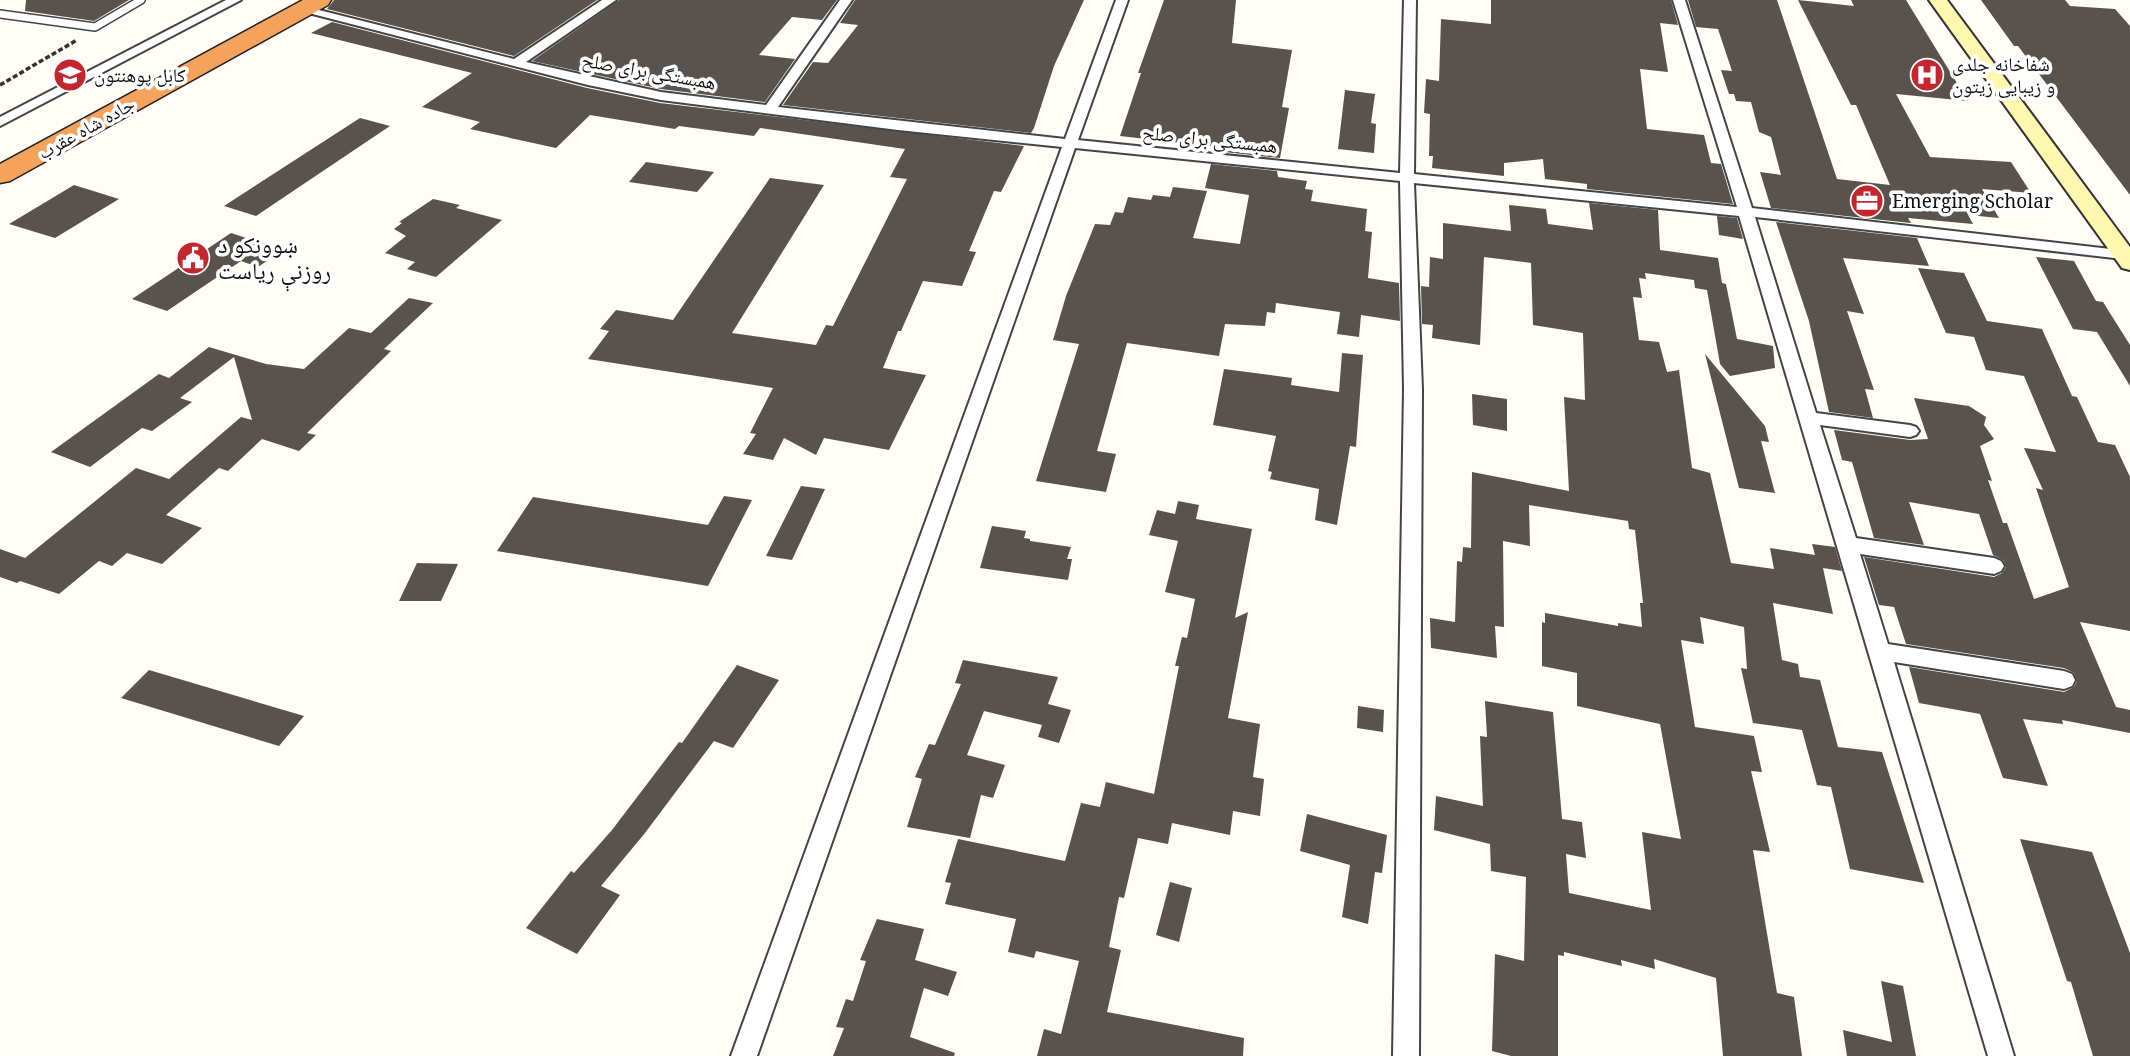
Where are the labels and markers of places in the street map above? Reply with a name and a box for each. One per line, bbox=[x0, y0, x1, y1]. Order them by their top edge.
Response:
place label: شفاخانه جلدی و زیبایی زیتون bbox=[1952, 51, 2055, 99]
school or university icon: کابل پوهنتون bbox=[51, 56, 89, 94]
hospital icon: شفاخانه جلدی و زیبایی زیتون bbox=[1908, 56, 1946, 94]
place label: کابل پوهنتون bbox=[94, 62, 186, 88]
office icon: Emerging Scholar bbox=[1848, 182, 1886, 220]
place label: Emerging Scholar bbox=[1892, 188, 2053, 214]
place label: ښوونکو د روزنې رياست bbox=[218, 228, 331, 292]
public building icon: ښوونکو د روزنې رياست bbox=[174, 239, 212, 277]

